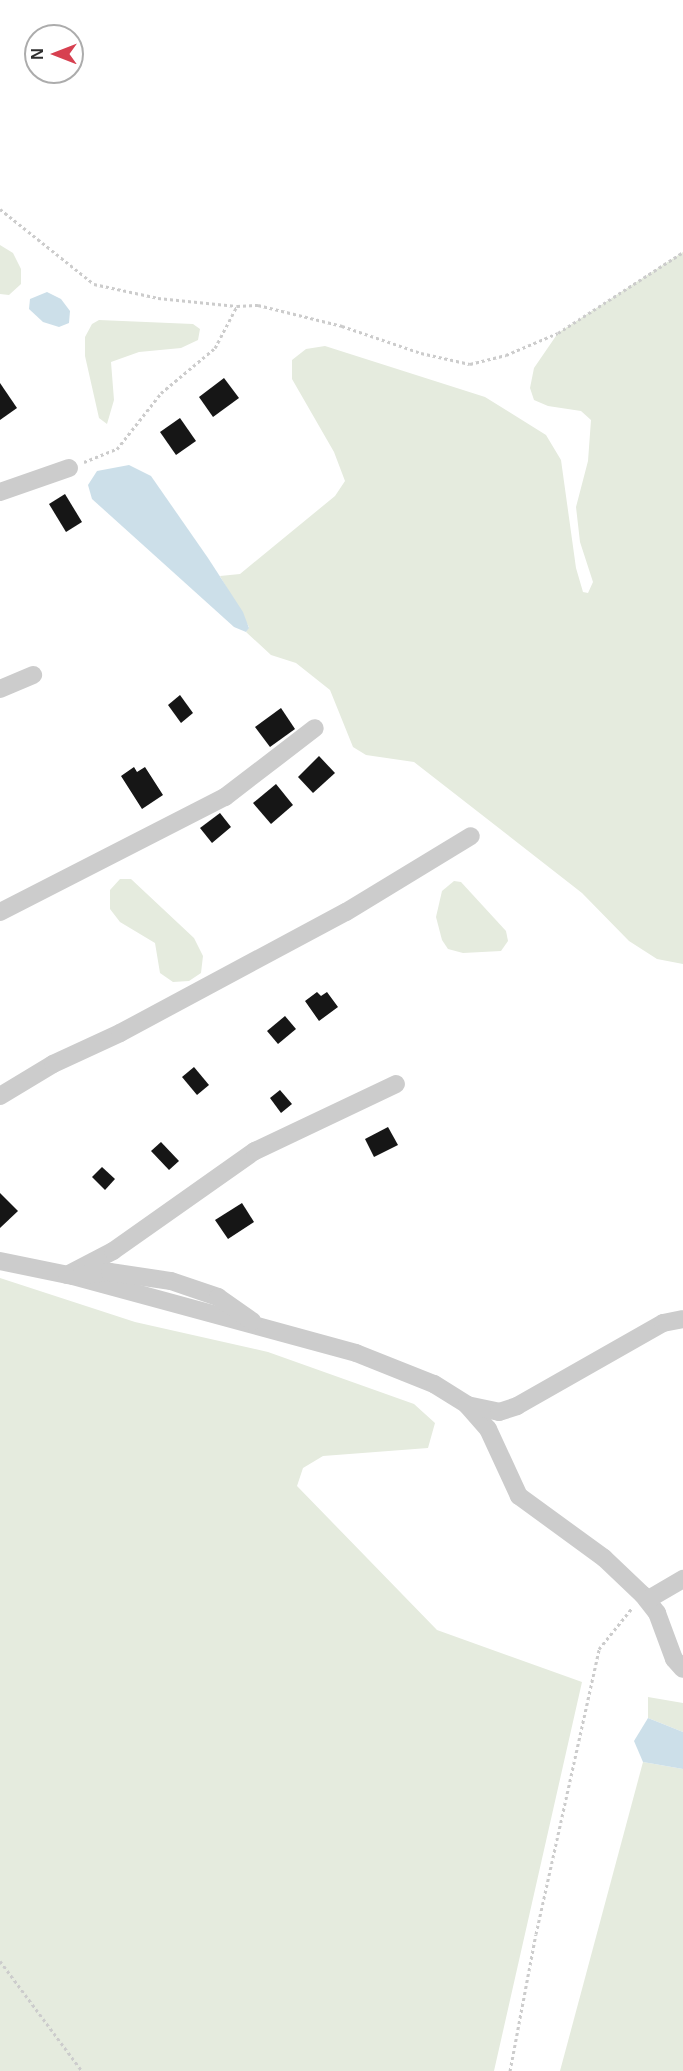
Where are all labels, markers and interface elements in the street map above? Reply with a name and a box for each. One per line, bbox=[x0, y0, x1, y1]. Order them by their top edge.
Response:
north arrow bbox=[24, 24, 84, 84]
text: N bbox=[29, 48, 46, 60]

